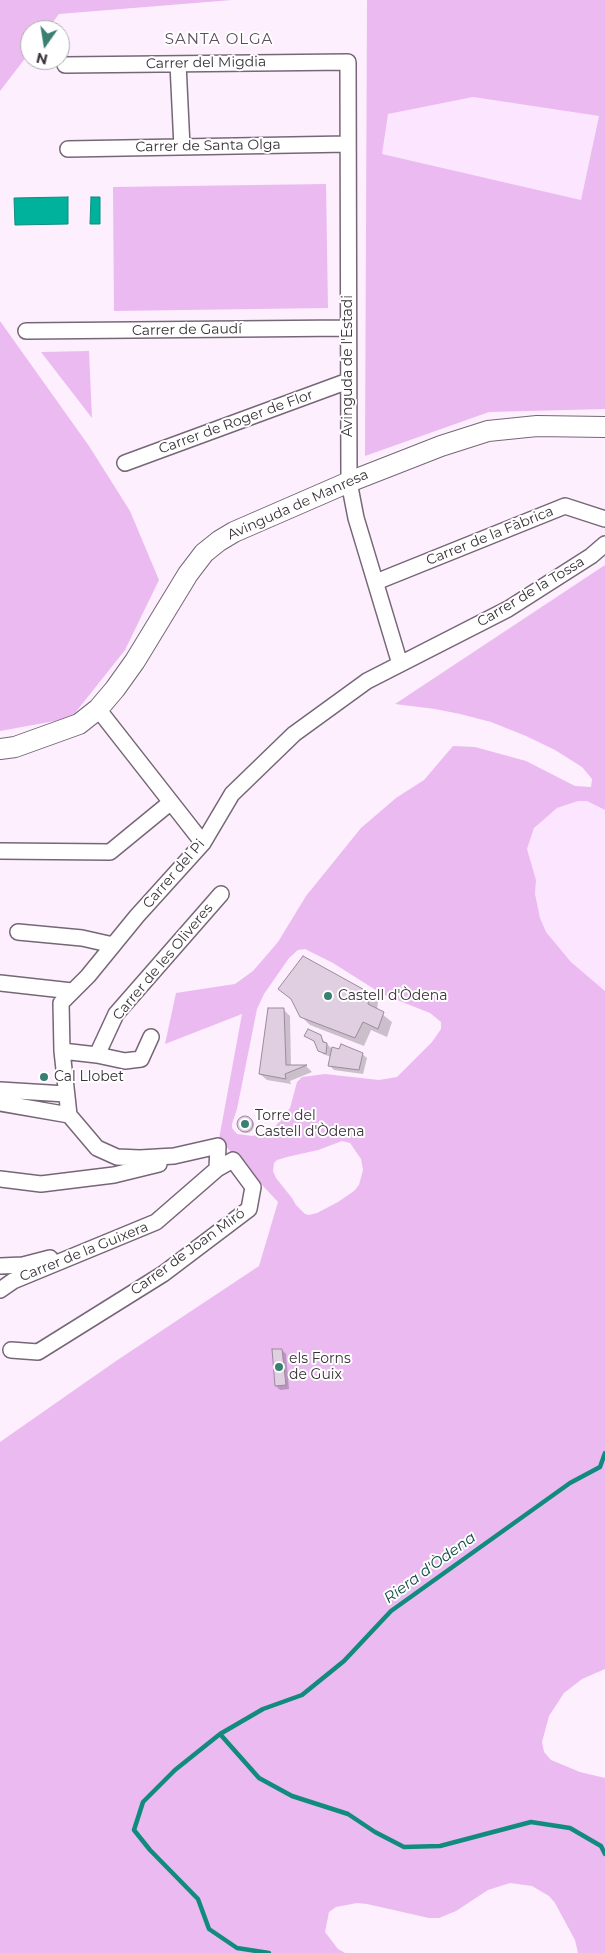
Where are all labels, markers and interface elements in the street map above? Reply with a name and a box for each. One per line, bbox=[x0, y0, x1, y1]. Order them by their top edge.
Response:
north arrow bbox=[20, 20, 70, 70]
district label: SANTA OLGA bbox=[163, 31, 275, 49]
text: N bbox=[34, 49, 49, 69]
street label: Carrer del Migdia bbox=[146, 54, 266, 72]
street label: Carrer de Santa Olga bbox=[135, 136, 281, 156]
street label: Avinguda de l'Estadi bbox=[340, 295, 356, 437]
street label: Carrer de Gaudí bbox=[132, 321, 242, 339]
street label: Carrer de Roger de Flor bbox=[156, 386, 316, 458]
street label: Avinguda de Manresa bbox=[225, 466, 371, 544]
street label: Carrer de la Fàbrica bbox=[424, 503, 556, 569]
street label: Carrer de la Tossa bbox=[474, 553, 588, 631]
street label: Carrer del Pi bbox=[139, 836, 209, 912]
street label: Carrer de les Oliveres bbox=[109, 900, 217, 1024]
place label: Castell d'Òdena bbox=[338, 988, 447, 1004]
marker: Castell d'Òdena bbox=[322, 990, 334, 1002]
place label: Cal Llobet bbox=[54, 1069, 124, 1085]
marker: Cal Llobet bbox=[38, 1071, 50, 1083]
place label: Torre del Castell d'Òdena bbox=[255, 1108, 364, 1140]
marker: Torre del Castell d'Òdena bbox=[239, 1118, 251, 1130]
street label: Carrer de Joan Miró bbox=[128, 1205, 248, 1299]
street label: Carrer de la Guixera bbox=[17, 1219, 151, 1285]
place label: els Forns de Guix bbox=[289, 1351, 351, 1384]
marker: els Forns de Guix bbox=[273, 1361, 285, 1373]
water label: Riera d'Òdena bbox=[381, 1529, 479, 1607]

